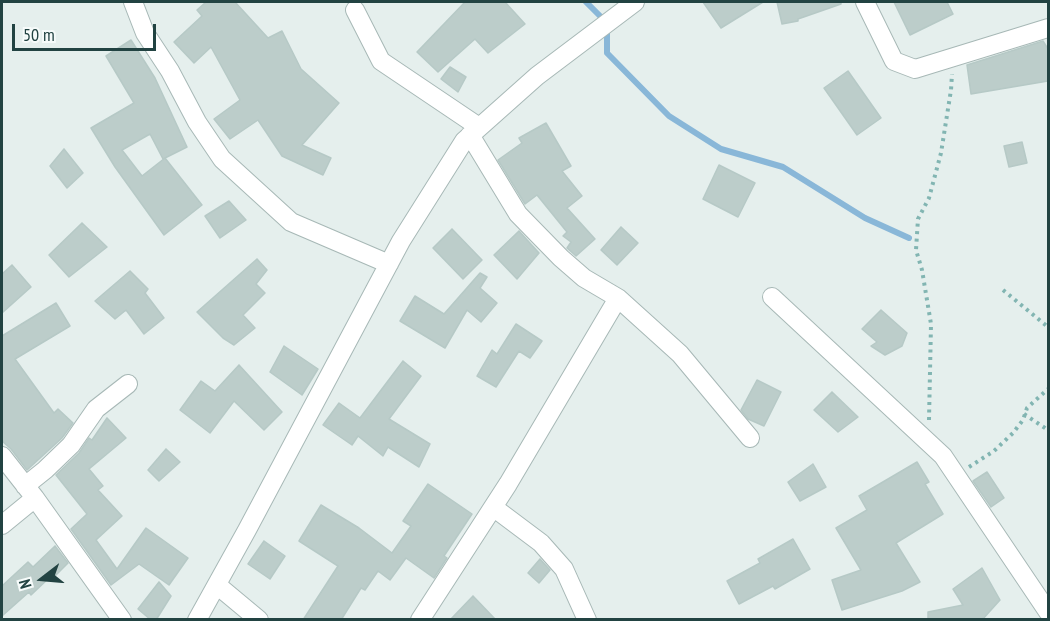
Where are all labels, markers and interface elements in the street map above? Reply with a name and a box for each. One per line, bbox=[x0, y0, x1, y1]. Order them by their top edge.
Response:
scale bar bbox=[15, 12, 159, 50]
text: 50 m bbox=[23, 23, 55, 46]
north arrow bbox=[12, 549, 72, 609]
text: N bbox=[14, 577, 36, 591]

